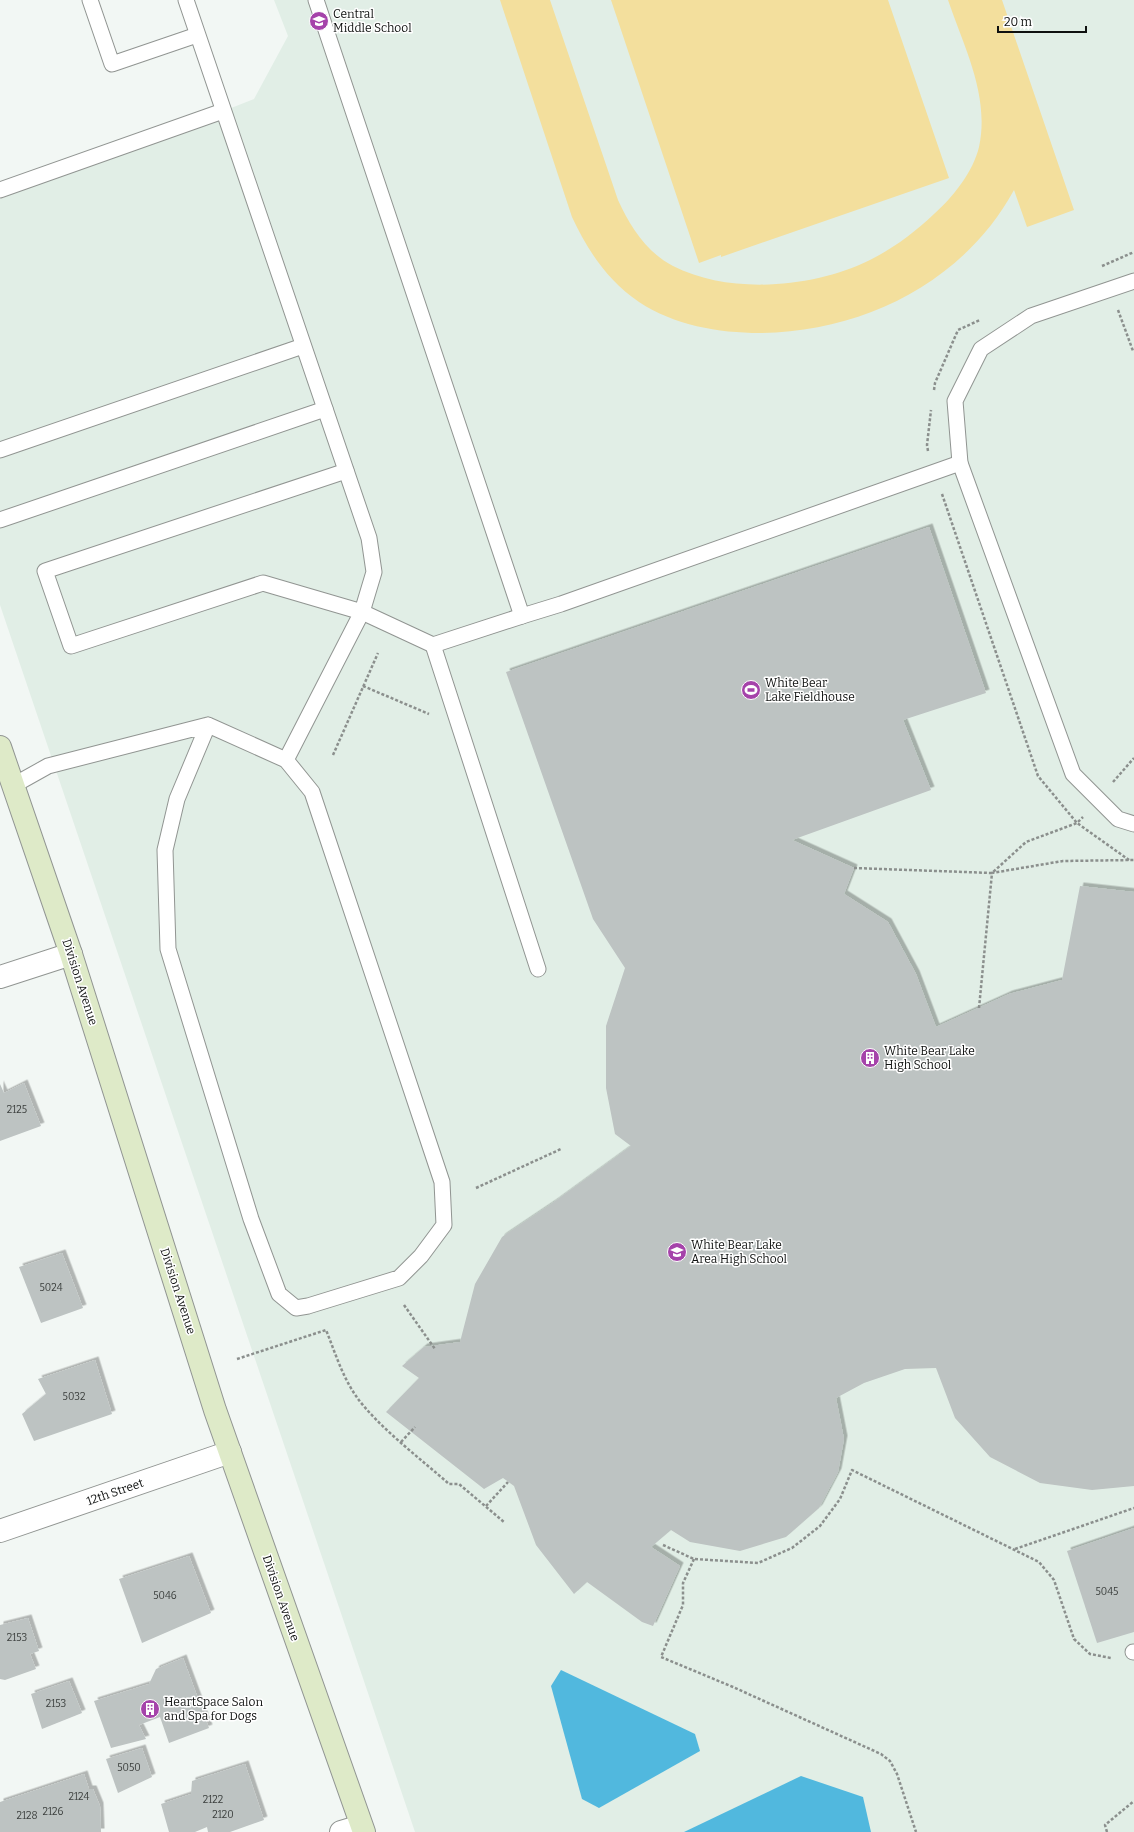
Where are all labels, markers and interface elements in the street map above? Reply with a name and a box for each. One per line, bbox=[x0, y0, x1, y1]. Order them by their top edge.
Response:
place label: Central Middle School bbox=[333, 7, 412, 35]
scale bar bbox=[998, 8, 1086, 34]
school or university icon: Central Middle School bbox=[308, 10, 330, 32]
text: 20 m bbox=[1004, 15, 1033, 29]
place label: White Bear Lake Fieldhouse bbox=[765, 676, 855, 704]
sports icon: White Bear Lake Fieldhouse bbox=[740, 679, 762, 701]
street label: Division Avenue bbox=[59, 937, 101, 1027]
place label: White Bear Lake High School bbox=[884, 1044, 975, 1072]
building icon: White Bear Lake High School bbox=[859, 1047, 881, 1069]
house number: 2125 bbox=[7, 1104, 27, 1116]
place label: White Bear Lake Area High School bbox=[691, 1238, 788, 1266]
school or university icon: White Bear Lake Area High School bbox=[666, 1241, 688, 1263]
street label: Division Avenue bbox=[157, 1246, 199, 1336]
house number: 5024 bbox=[39, 1282, 63, 1294]
house number: 5032 bbox=[63, 1391, 85, 1403]
street label: 12th Street bbox=[85, 1476, 146, 1508]
street label: Division Avenue bbox=[260, 1553, 302, 1643]
house number: 5045 bbox=[1096, 1586, 1118, 1598]
house number: 5046 bbox=[153, 1590, 177, 1602]
house number: 2153 bbox=[7, 1632, 27, 1644]
place label: HeartSpace Salon and Spa for Dogs bbox=[164, 1695, 263, 1723]
house number: 2153 bbox=[46, 1698, 66, 1710]
building icon: HeartSpace Salon and Spa for Dogs bbox=[139, 1698, 161, 1720]
house number: 5050 bbox=[117, 1762, 141, 1774]
house number: 2124 bbox=[69, 1791, 90, 1803]
house number: 2122 bbox=[203, 1794, 223, 1806]
house number: 2126 bbox=[43, 1806, 64, 1818]
house number: 2120 bbox=[212, 1809, 234, 1821]
house number: 2128 bbox=[17, 1810, 37, 1822]

